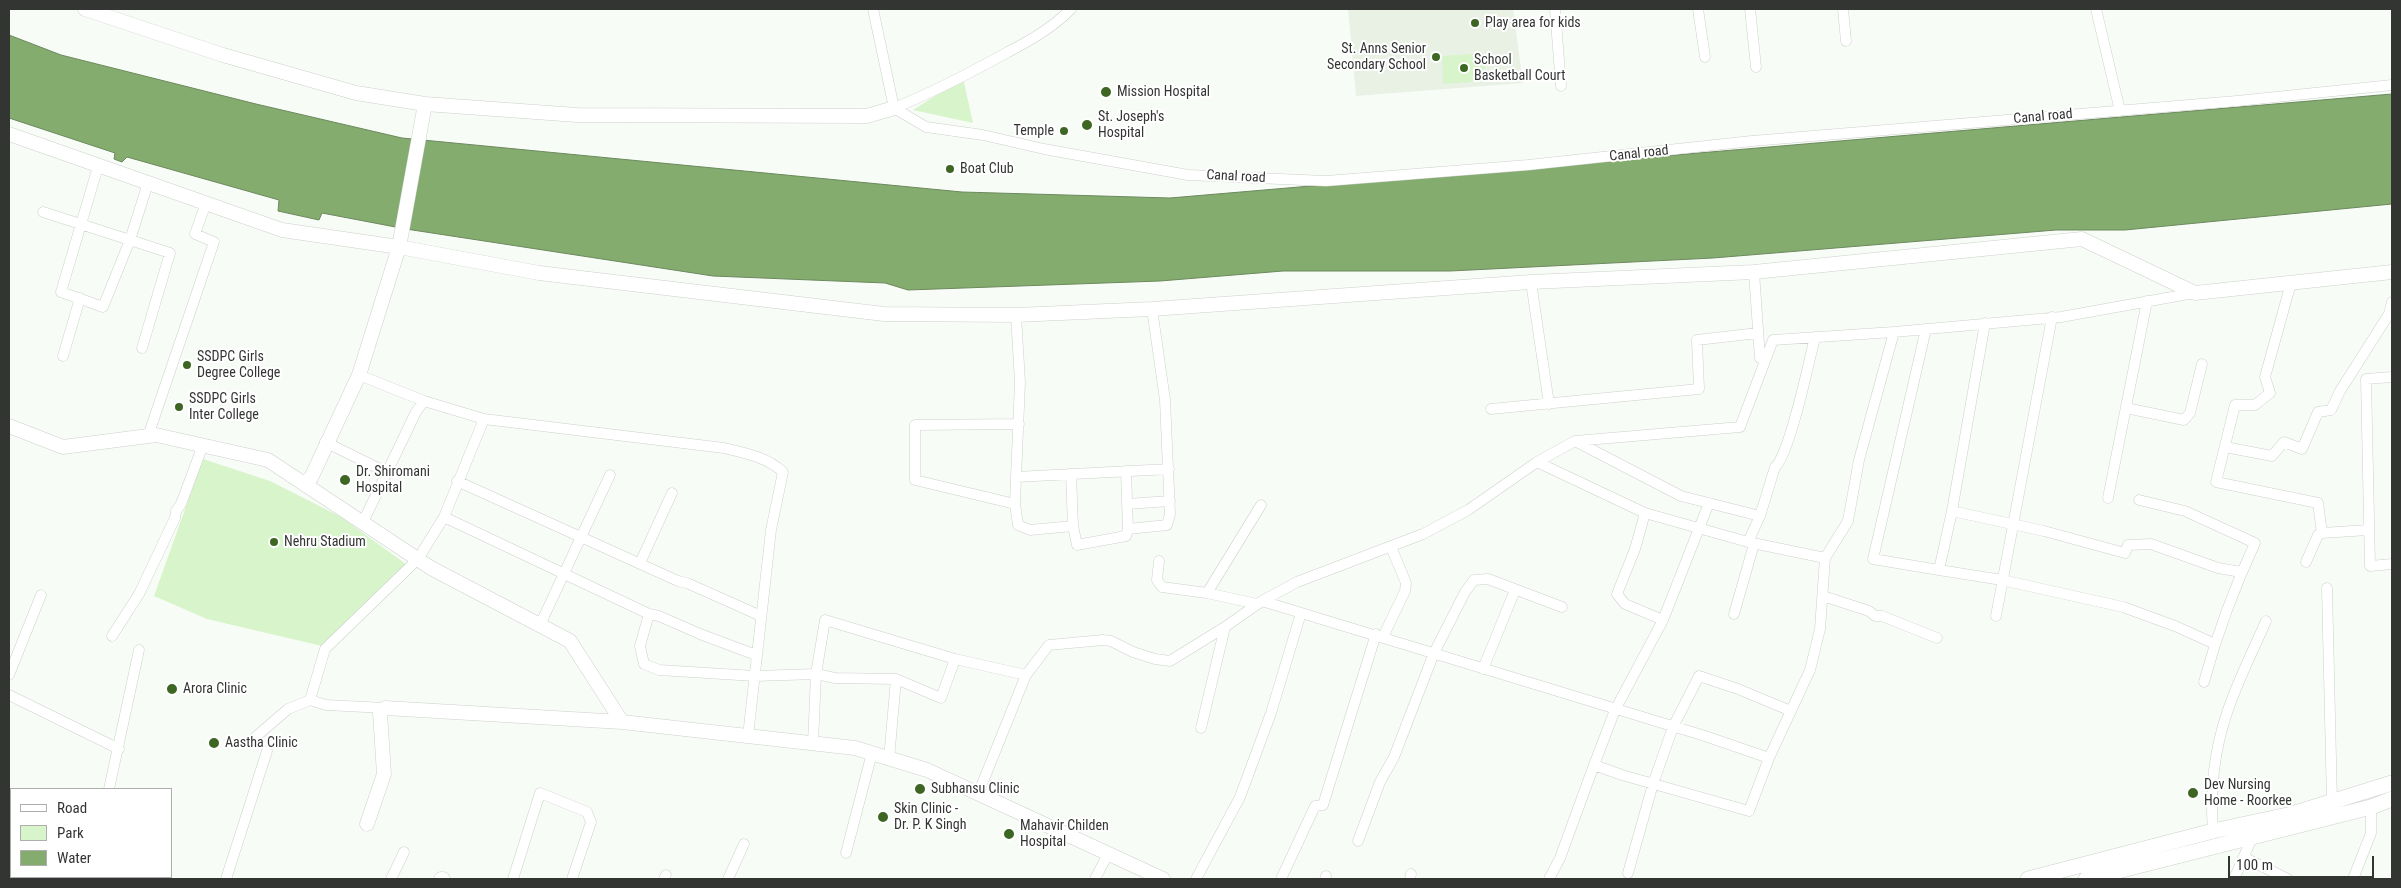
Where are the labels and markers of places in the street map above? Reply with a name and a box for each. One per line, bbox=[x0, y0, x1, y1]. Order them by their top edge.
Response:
place label: Play area for kids bbox=[1485, 15, 1581, 31]
marker: Play area for kids bbox=[1469, 17, 1481, 29]
place label: St. Anns Senior Secondary School bbox=[1327, 41, 1426, 74]
marker: St. Anns Senior Secondary School bbox=[1430, 51, 1442, 63]
place label: School Basketball Court bbox=[1474, 52, 1565, 84]
marker: School Basketball Court bbox=[1458, 62, 1470, 74]
place label: Mission Hospital bbox=[1117, 84, 1210, 100]
marker: Mission Hospital bbox=[1099, 85, 1113, 99]
place label: St. Joseph's Hospital bbox=[1098, 109, 1164, 142]
marker: St. Joseph's Hospital bbox=[1080, 118, 1094, 132]
place label: Temple bbox=[1014, 123, 1054, 139]
marker: Temple bbox=[1058, 125, 1070, 137]
place label: Boat Club bbox=[960, 161, 1014, 177]
marker: Boat Club bbox=[944, 163, 956, 175]
place label: SSDPC Girls Degree College bbox=[197, 349, 280, 382]
marker: SSDPC Girls Degree College bbox=[181, 359, 193, 371]
place label: SSDPC Girls Inter College bbox=[189, 391, 259, 424]
marker: SSDPC Girls Inter College bbox=[173, 401, 185, 413]
place label: Dr. Shiromani Hospital bbox=[356, 464, 430, 497]
marker: Dr. Shiromani Hospital bbox=[338, 473, 352, 487]
place label: Nehru Stadium bbox=[284, 534, 366, 550]
marker: Nehru Stadium bbox=[268, 536, 280, 548]
place label: Arora Clinic bbox=[183, 681, 247, 697]
marker: Arora Clinic bbox=[165, 682, 179, 696]
place label: Aastha Clinic bbox=[225, 735, 298, 751]
marker: Aastha Clinic bbox=[207, 736, 221, 750]
place label: Dev Nursing Home - Roorkee bbox=[2204, 777, 2292, 810]
place label: Subhansu Clinic bbox=[931, 781, 1019, 797]
marker: Subhansu Clinic bbox=[913, 782, 927, 796]
marker: Dev Nursing Home - Roorkee bbox=[2186, 786, 2200, 800]
place label: Skin Clinic - Dr. P. K Singh bbox=[894, 801, 967, 834]
marker: Skin Clinic - Dr. P. K Singh bbox=[876, 810, 890, 824]
place label: Mahavir Childen Hospital bbox=[1020, 818, 1109, 850]
marker: Mahavir Childen Hospital bbox=[1002, 827, 1016, 841]

